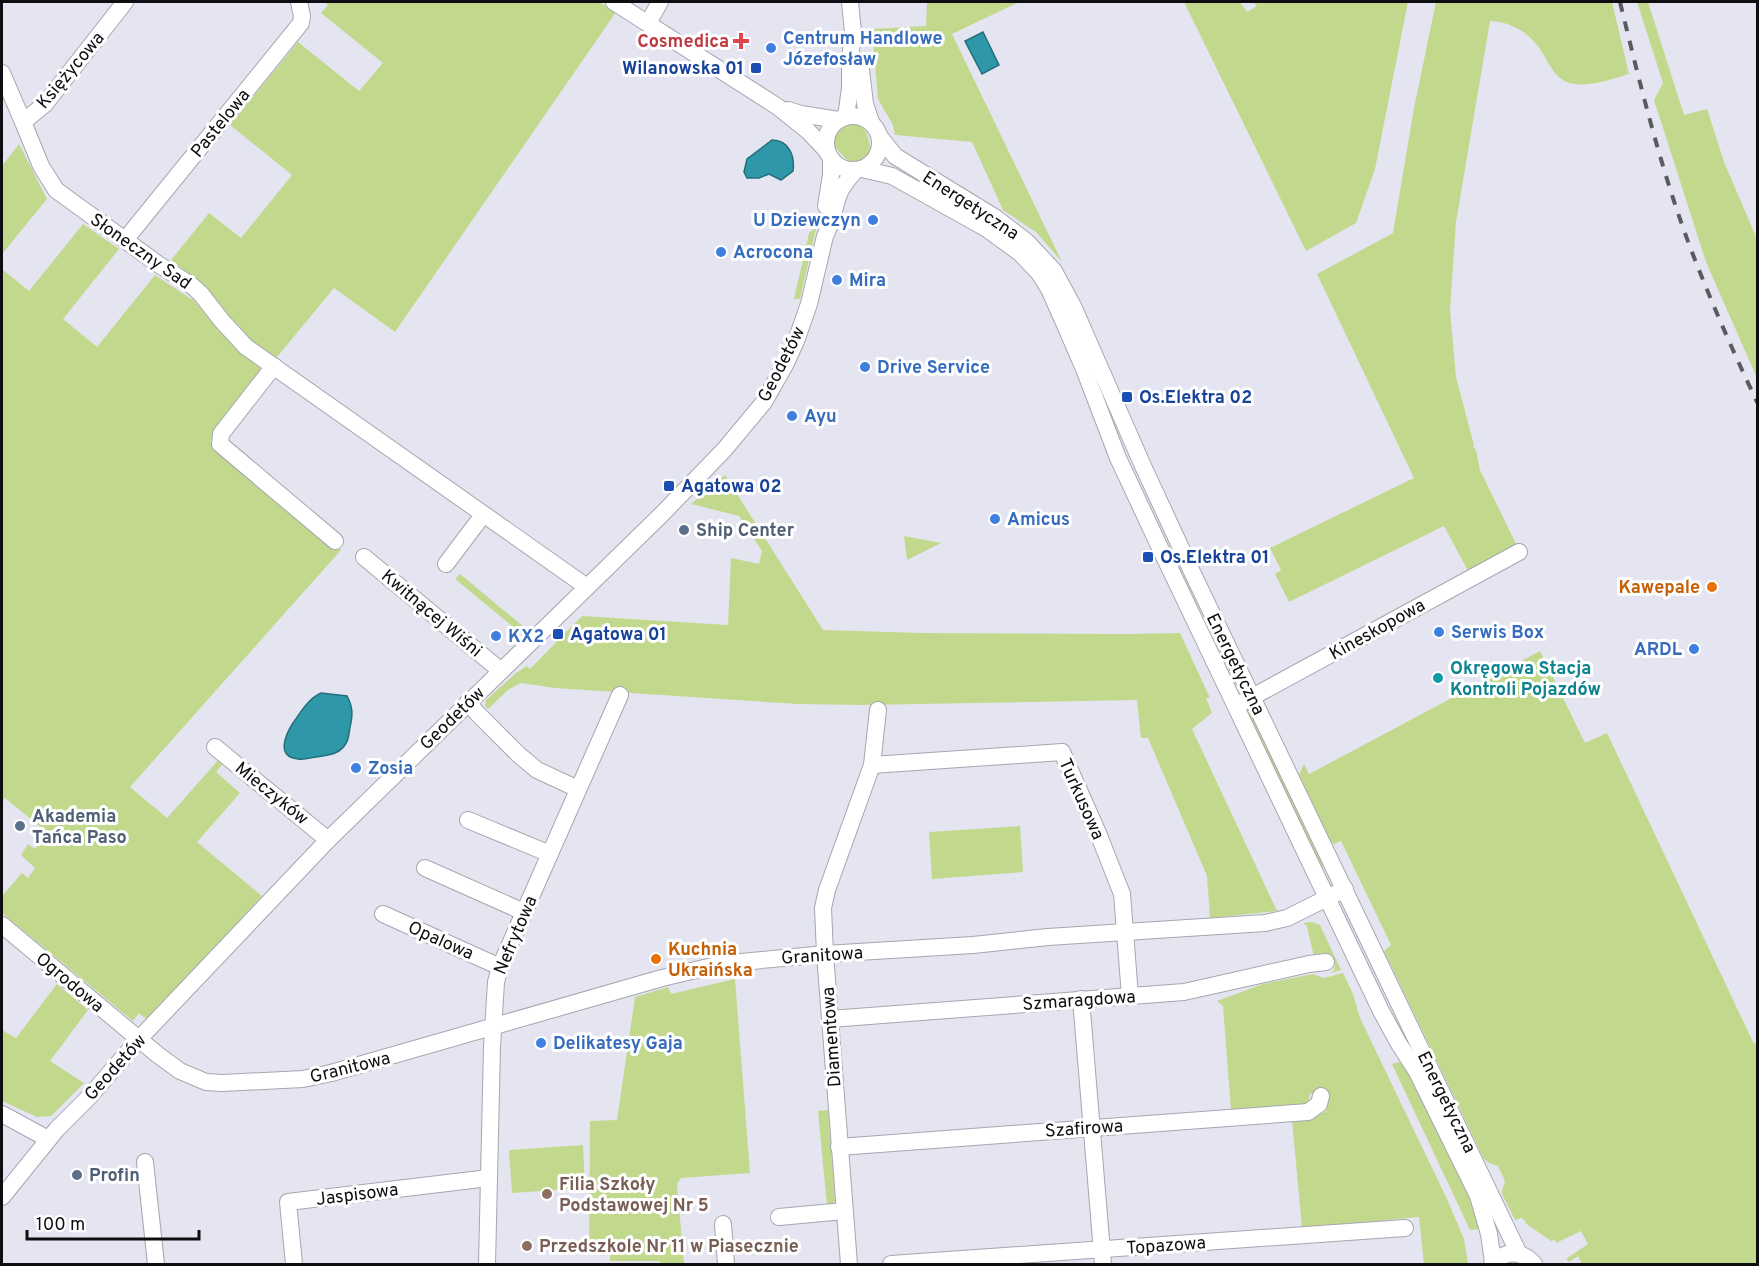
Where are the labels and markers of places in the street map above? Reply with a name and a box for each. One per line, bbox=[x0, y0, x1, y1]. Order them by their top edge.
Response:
place label: Centrum Handlowe Józefosław bbox=[783, 28, 943, 72]
place label: Cosmedica bbox=[637, 31, 729, 54]
marker: Cosmedica bbox=[734, 34, 748, 48]
marker: Centrum Handlowe Józefosław bbox=[764, 41, 778, 55]
place label: Wilanowska 01 bbox=[622, 58, 744, 81]
marker: Wilanowska 01 bbox=[749, 61, 763, 75]
place label: U Dziewczyn bbox=[753, 210, 861, 233]
marker: U Dziewczyn bbox=[866, 213, 880, 227]
place label: Acrocona bbox=[733, 242, 813, 265]
marker: Acrocona bbox=[714, 245, 728, 259]
place label: Mira bbox=[849, 270, 886, 293]
marker: Mira bbox=[830, 273, 844, 287]
place label: Drive Service bbox=[877, 357, 990, 380]
marker: Drive Service bbox=[858, 360, 872, 374]
place label: Os.Elektra 02 bbox=[1139, 387, 1252, 410]
marker: Os.Elektra 02 bbox=[1120, 390, 1134, 404]
place label: Ayu bbox=[804, 406, 837, 429]
marker: Ayu bbox=[785, 409, 799, 423]
place label: Agatowa 02 bbox=[681, 476, 782, 499]
marker: Agatowa 02 bbox=[662, 479, 676, 493]
place label: Amicus bbox=[1007, 509, 1070, 532]
marker: Amicus bbox=[988, 512, 1002, 526]
place label: Ship Center bbox=[696, 520, 795, 543]
marker: Ship Center bbox=[677, 523, 691, 537]
place label: Os.Elektra 01 bbox=[1160, 547, 1269, 570]
marker: Os.Elektra 01 bbox=[1141, 550, 1155, 564]
place label: Kawepale bbox=[1619, 577, 1700, 600]
marker: Kawepale bbox=[1705, 580, 1719, 594]
place label: Serwis Box bbox=[1451, 622, 1544, 645]
place label: Agatowa 01 bbox=[570, 624, 667, 647]
marker: Serwis Box bbox=[1432, 625, 1446, 639]
place label: KX2 bbox=[508, 626, 544, 649]
marker: Agatowa 01 bbox=[551, 627, 565, 641]
marker: KX2 bbox=[489, 629, 503, 643]
place label: ARDL bbox=[1634, 639, 1682, 662]
marker: ARDL bbox=[1687, 642, 1701, 656]
place label: Okręgowa Stacja Kontroli Pojazdów bbox=[1450, 658, 1601, 702]
marker: Okręgowa Stacja Kontroli Pojazdów bbox=[1431, 671, 1445, 685]
place label: Zosia bbox=[368, 758, 413, 781]
marker: Zosia bbox=[349, 761, 363, 775]
place label: Akademia Tańca Paso bbox=[32, 806, 127, 850]
marker: Akademia Tańca Paso bbox=[13, 819, 27, 833]
place label: Kuchnia Ukraińska bbox=[668, 939, 753, 983]
marker: Kuchnia Ukraińska bbox=[649, 952, 663, 966]
place label: Delikatesy Gaja bbox=[553, 1033, 683, 1056]
marker: Delikatesy Gaja bbox=[534, 1036, 548, 1050]
place label: Profin bbox=[89, 1165, 140, 1188]
marker: Profin bbox=[70, 1168, 84, 1182]
place label: Filia Szkoły Podstawowej Nr 5 bbox=[559, 1174, 709, 1218]
marker: Filia Szkoły Podstawowej Nr 5 bbox=[540, 1187, 554, 1201]
place label: Przedszkole Nr 11 w Piasecznie bbox=[539, 1236, 799, 1259]
marker: Przedszkole Nr 11 w Piasecznie bbox=[520, 1239, 534, 1253]

